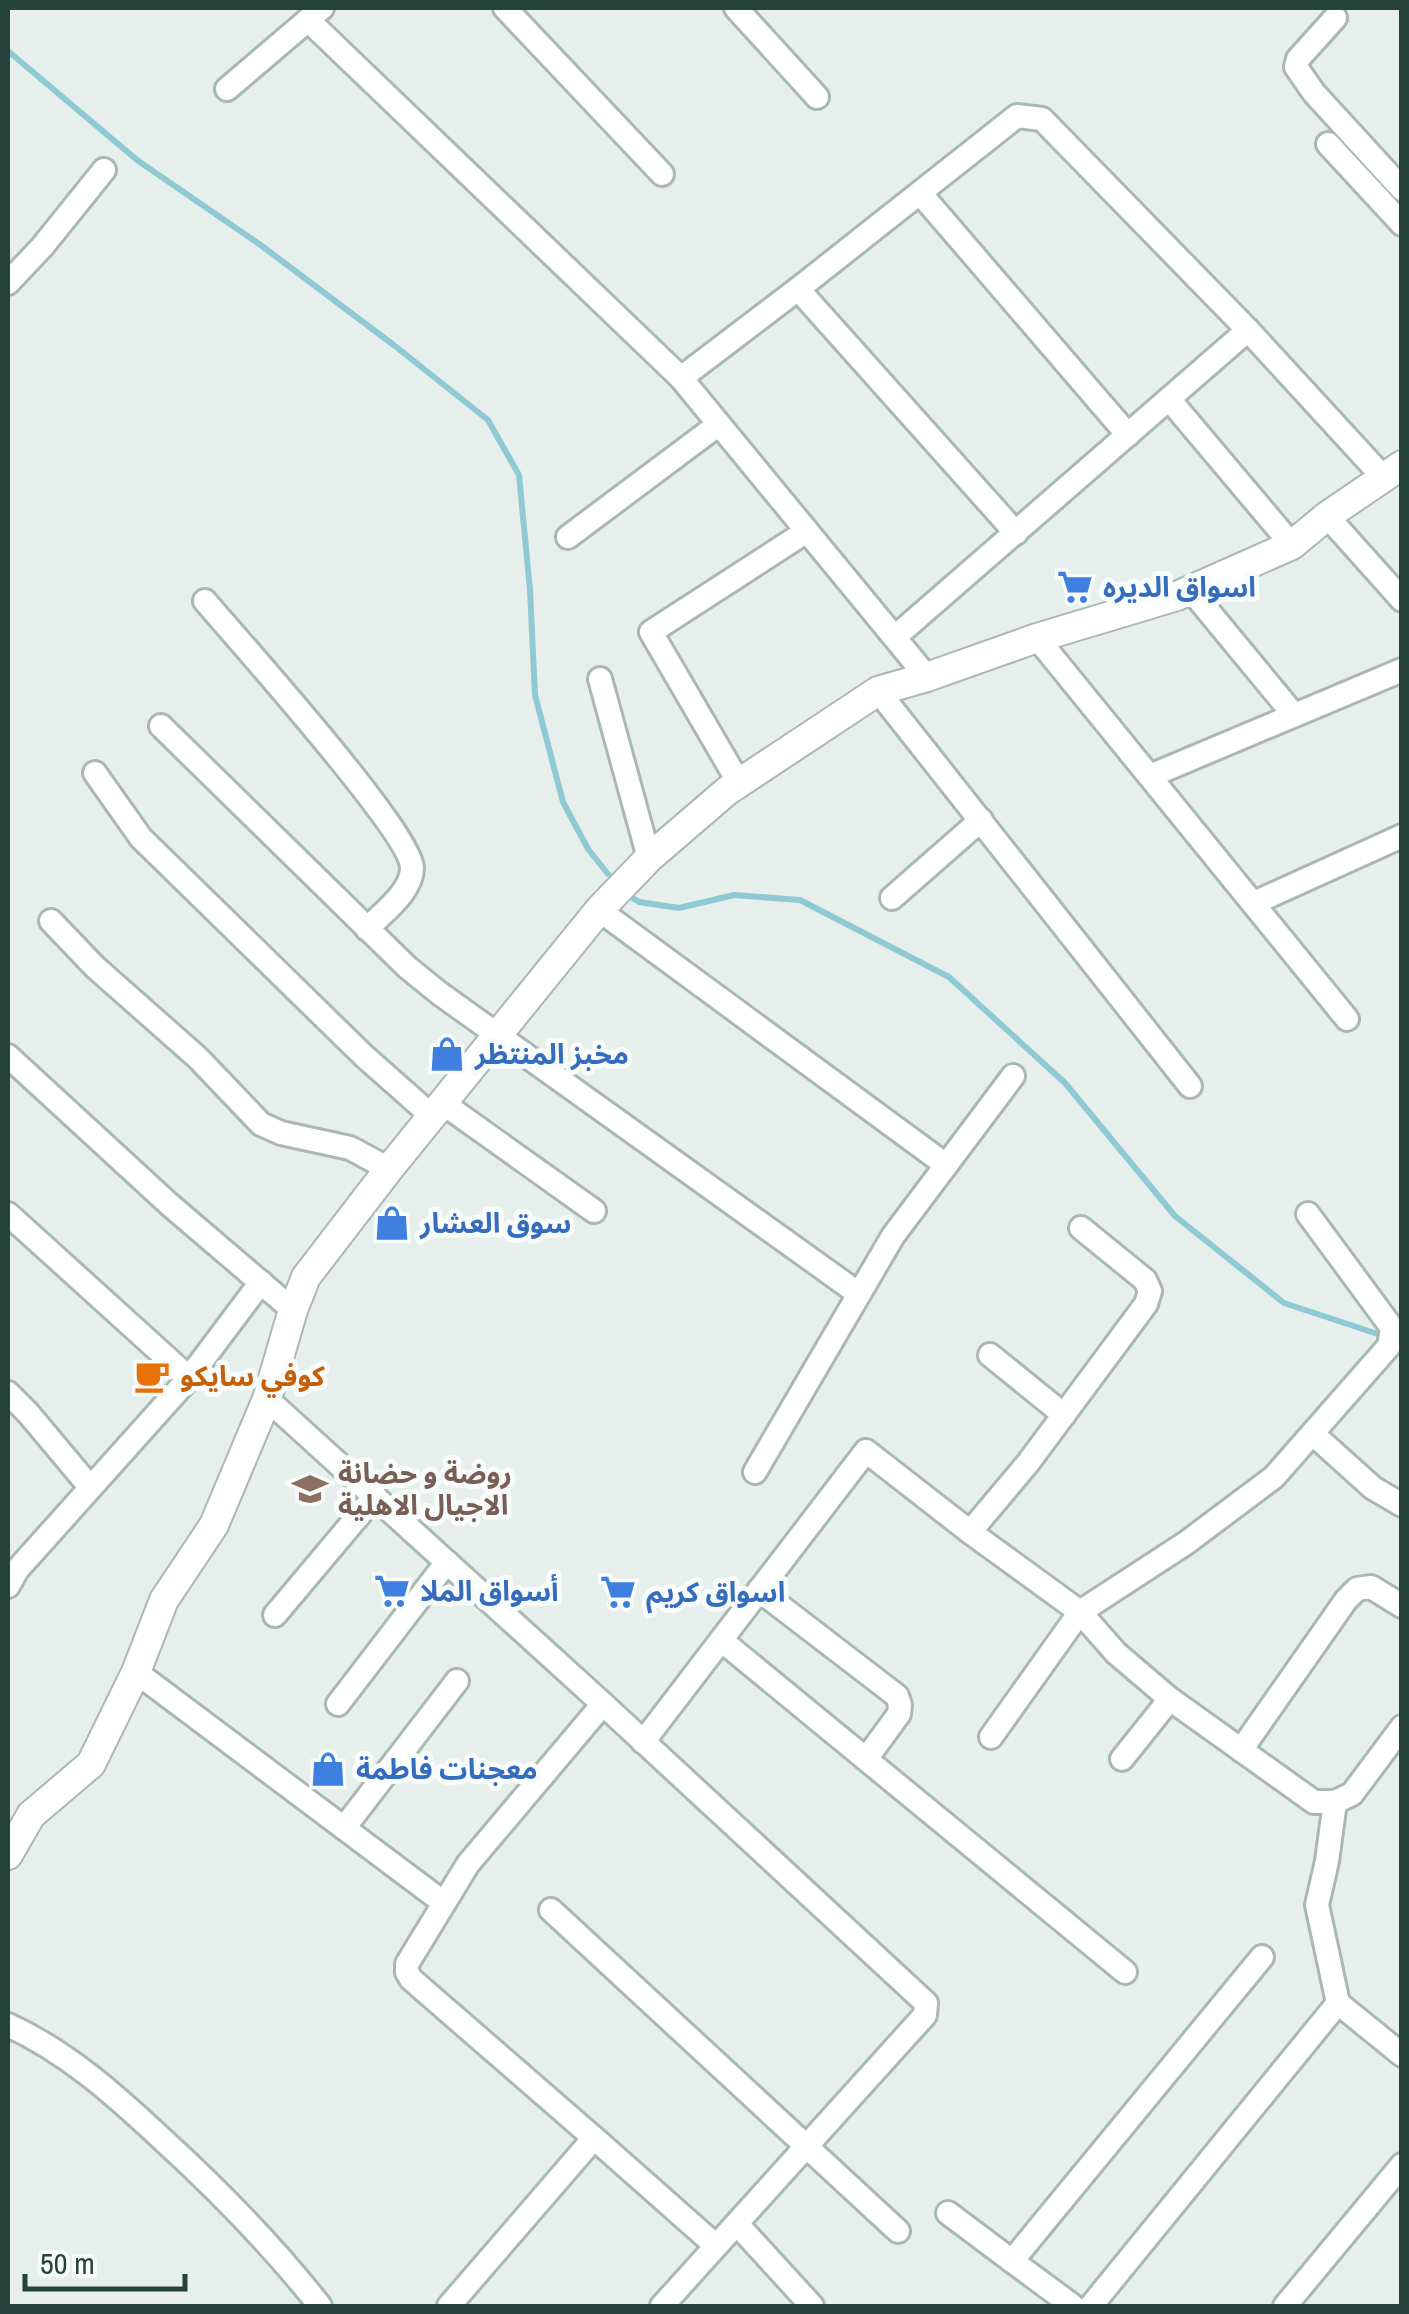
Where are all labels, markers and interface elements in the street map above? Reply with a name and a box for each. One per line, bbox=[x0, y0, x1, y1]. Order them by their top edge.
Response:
supermarket icon: اسواق الديره bbox=[1056, 568, 1094, 606]
place label: اسواق الديره bbox=[1103, 568, 1256, 606]
shop icon: مخبز المنتظر bbox=[428, 1035, 466, 1073]
place label: مخبز المنتظر bbox=[474, 1035, 629, 1073]
shop icon: سوق العشار bbox=[373, 1204, 411, 1242]
place label: سوق العشار bbox=[419, 1204, 571, 1242]
cafe icon: كوفي سايكو bbox=[133, 1357, 171, 1395]
place label: كوفي سايكو bbox=[180, 1357, 325, 1398]
place label: روضة و حضانة الاجيال الاهلية bbox=[338, 1454, 512, 1524]
school or university icon: روضة و حضانة الاجيال الاهلية bbox=[291, 1470, 329, 1508]
supermarket icon: أسواق الملا bbox=[373, 1572, 411, 1610]
place label: أسواق الملا bbox=[420, 1572, 559, 1610]
supermarket icon: اسواق كريم bbox=[599, 1573, 637, 1611]
place label: اسواق كريم bbox=[646, 1573, 785, 1614]
shop icon: معجنات فاطمة bbox=[309, 1750, 347, 1788]
place label: معجنات فاطمة bbox=[356, 1750, 538, 1788]
scale bar bbox=[25, 2229, 185, 2291]
text: 50 m bbox=[40, 2243, 95, 2283]

